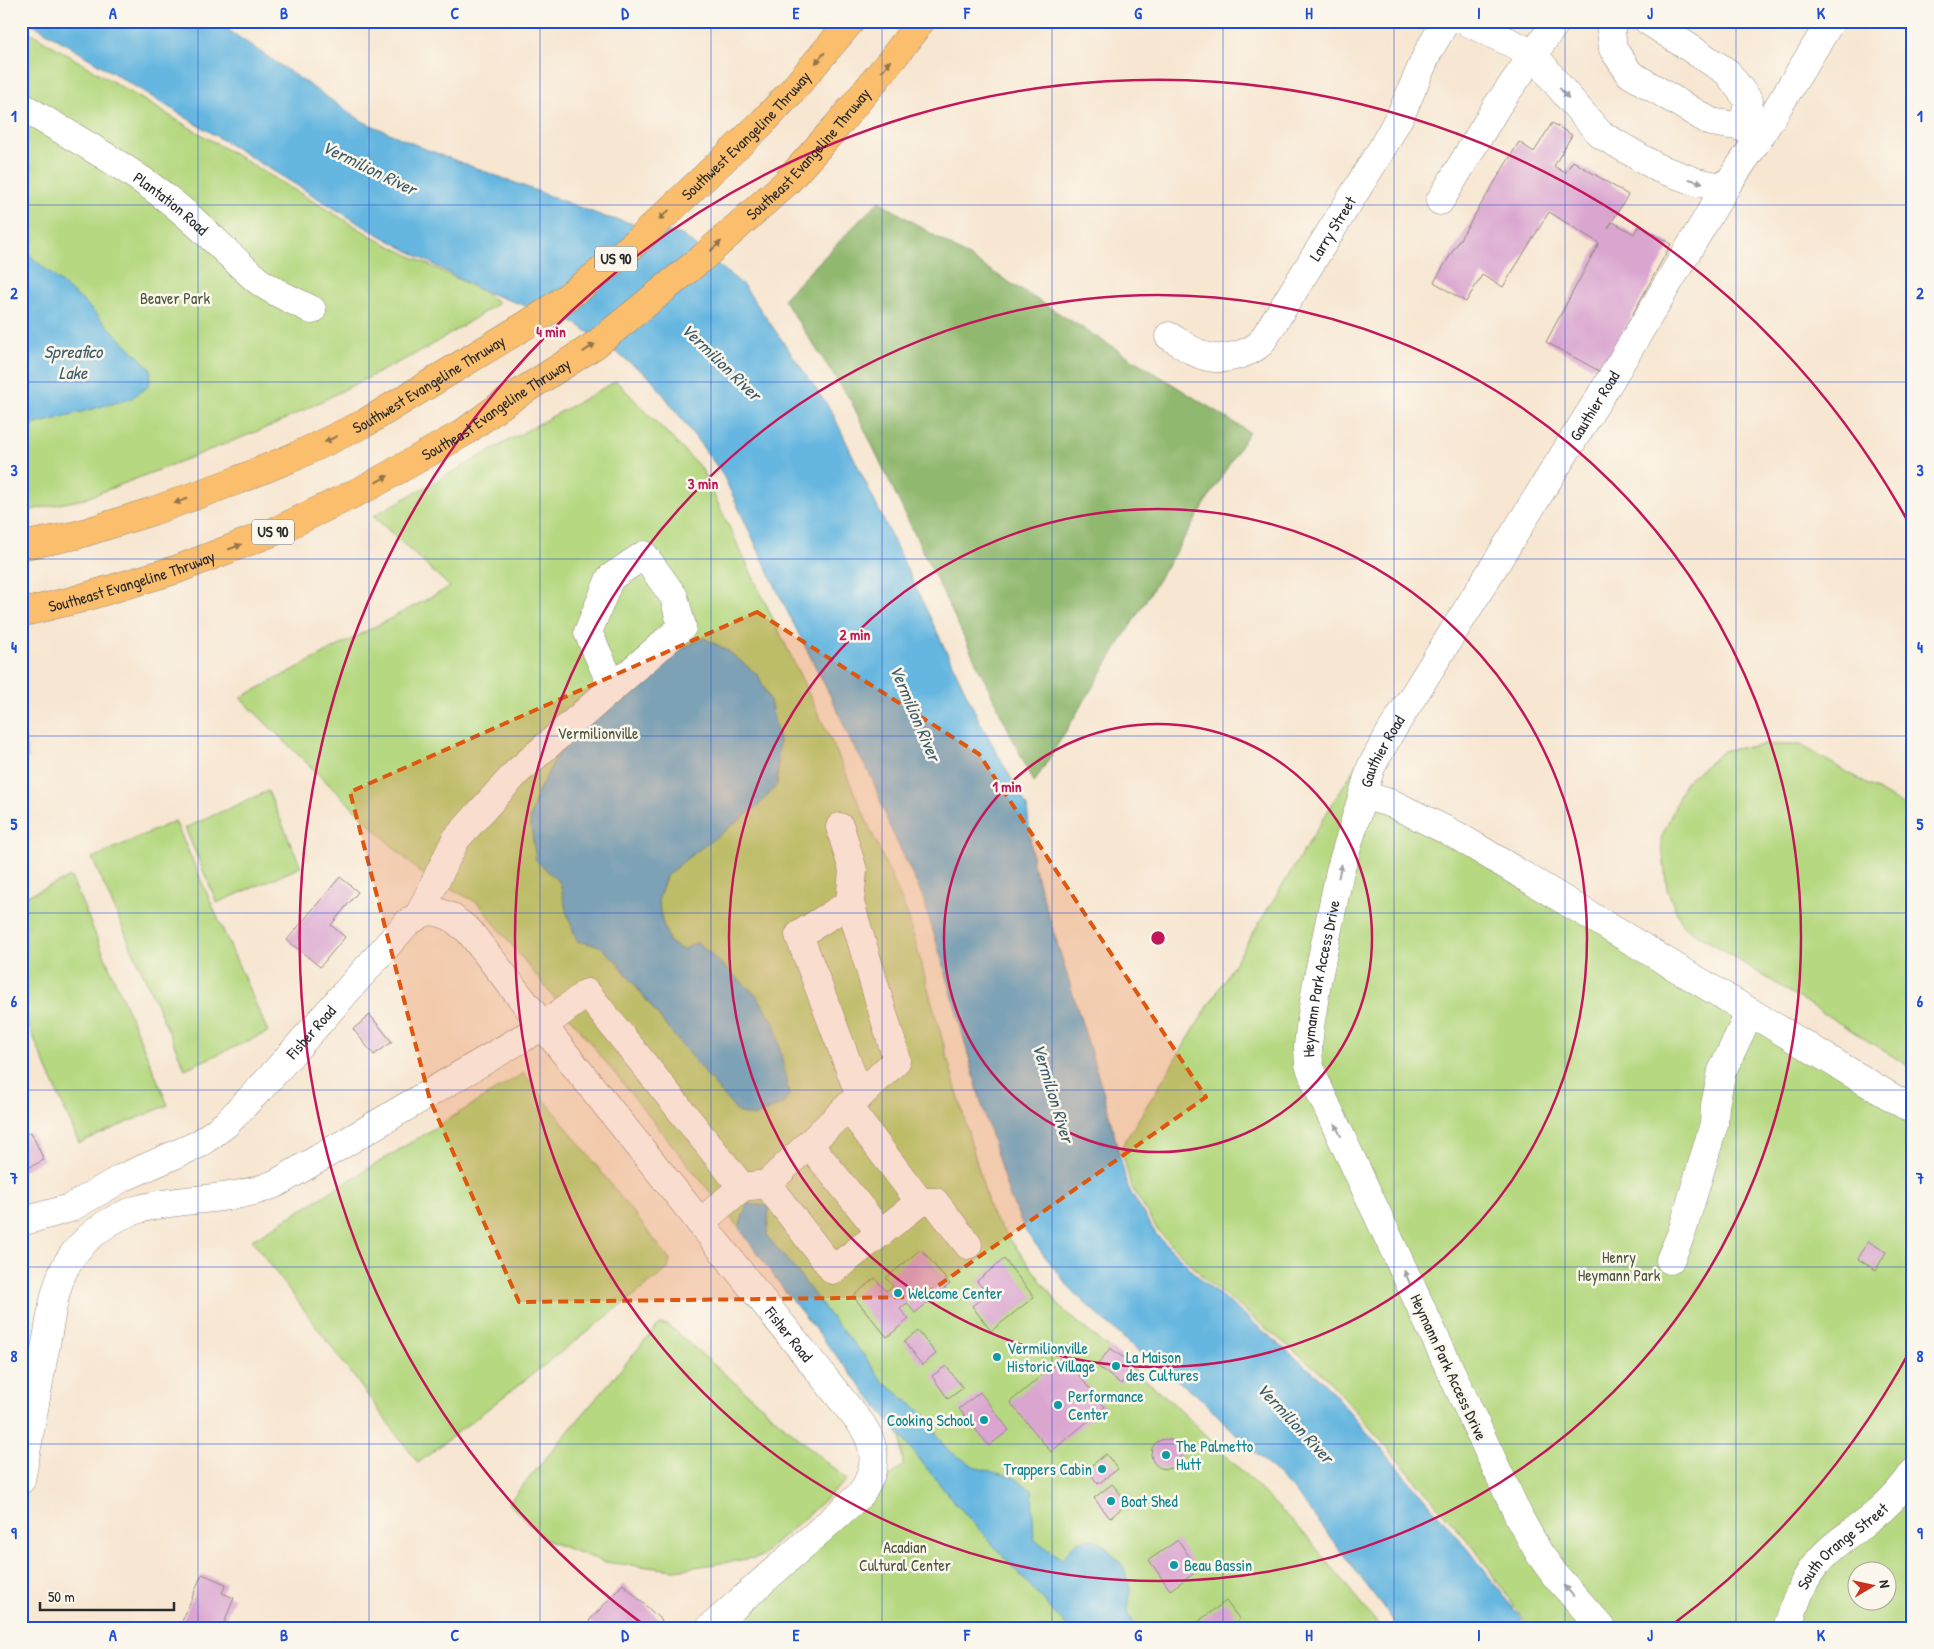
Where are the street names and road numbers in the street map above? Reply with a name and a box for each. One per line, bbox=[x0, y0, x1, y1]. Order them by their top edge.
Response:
street label: Southwest Evangeline Thruway bbox=[676, 66, 815, 205]
street label: Southeast Evangeline Thruway bbox=[741, 83, 875, 225]
street label: Plantation Road bbox=[129, 167, 213, 240]
street label: Larry Street bbox=[1304, 191, 1361, 265]
road number: US 90 bbox=[595, 246, 637, 272]
street label: Southwest Evangeline Thruway bbox=[349, 329, 509, 438]
street label: Southeast Evangeline Thruway bbox=[417, 353, 575, 465]
street label: Gauthier Road bbox=[1564, 367, 1625, 445]
road number: US 90 bbox=[252, 520, 294, 544]
street label: Southeast Evangeline Thruway bbox=[46, 545, 218, 617]
street label: Gauthier Road bbox=[1355, 711, 1410, 790]
street label: Heymann Park Access Drive bbox=[1297, 898, 1345, 1058]
street label: Fisher Road bbox=[280, 1000, 341, 1064]
street label: Heymann Park Access Drive bbox=[1405, 1290, 1493, 1444]
street label: Fisher Road bbox=[760, 1301, 818, 1366]
street label: South Orange Street bbox=[1791, 1497, 1893, 1593]

